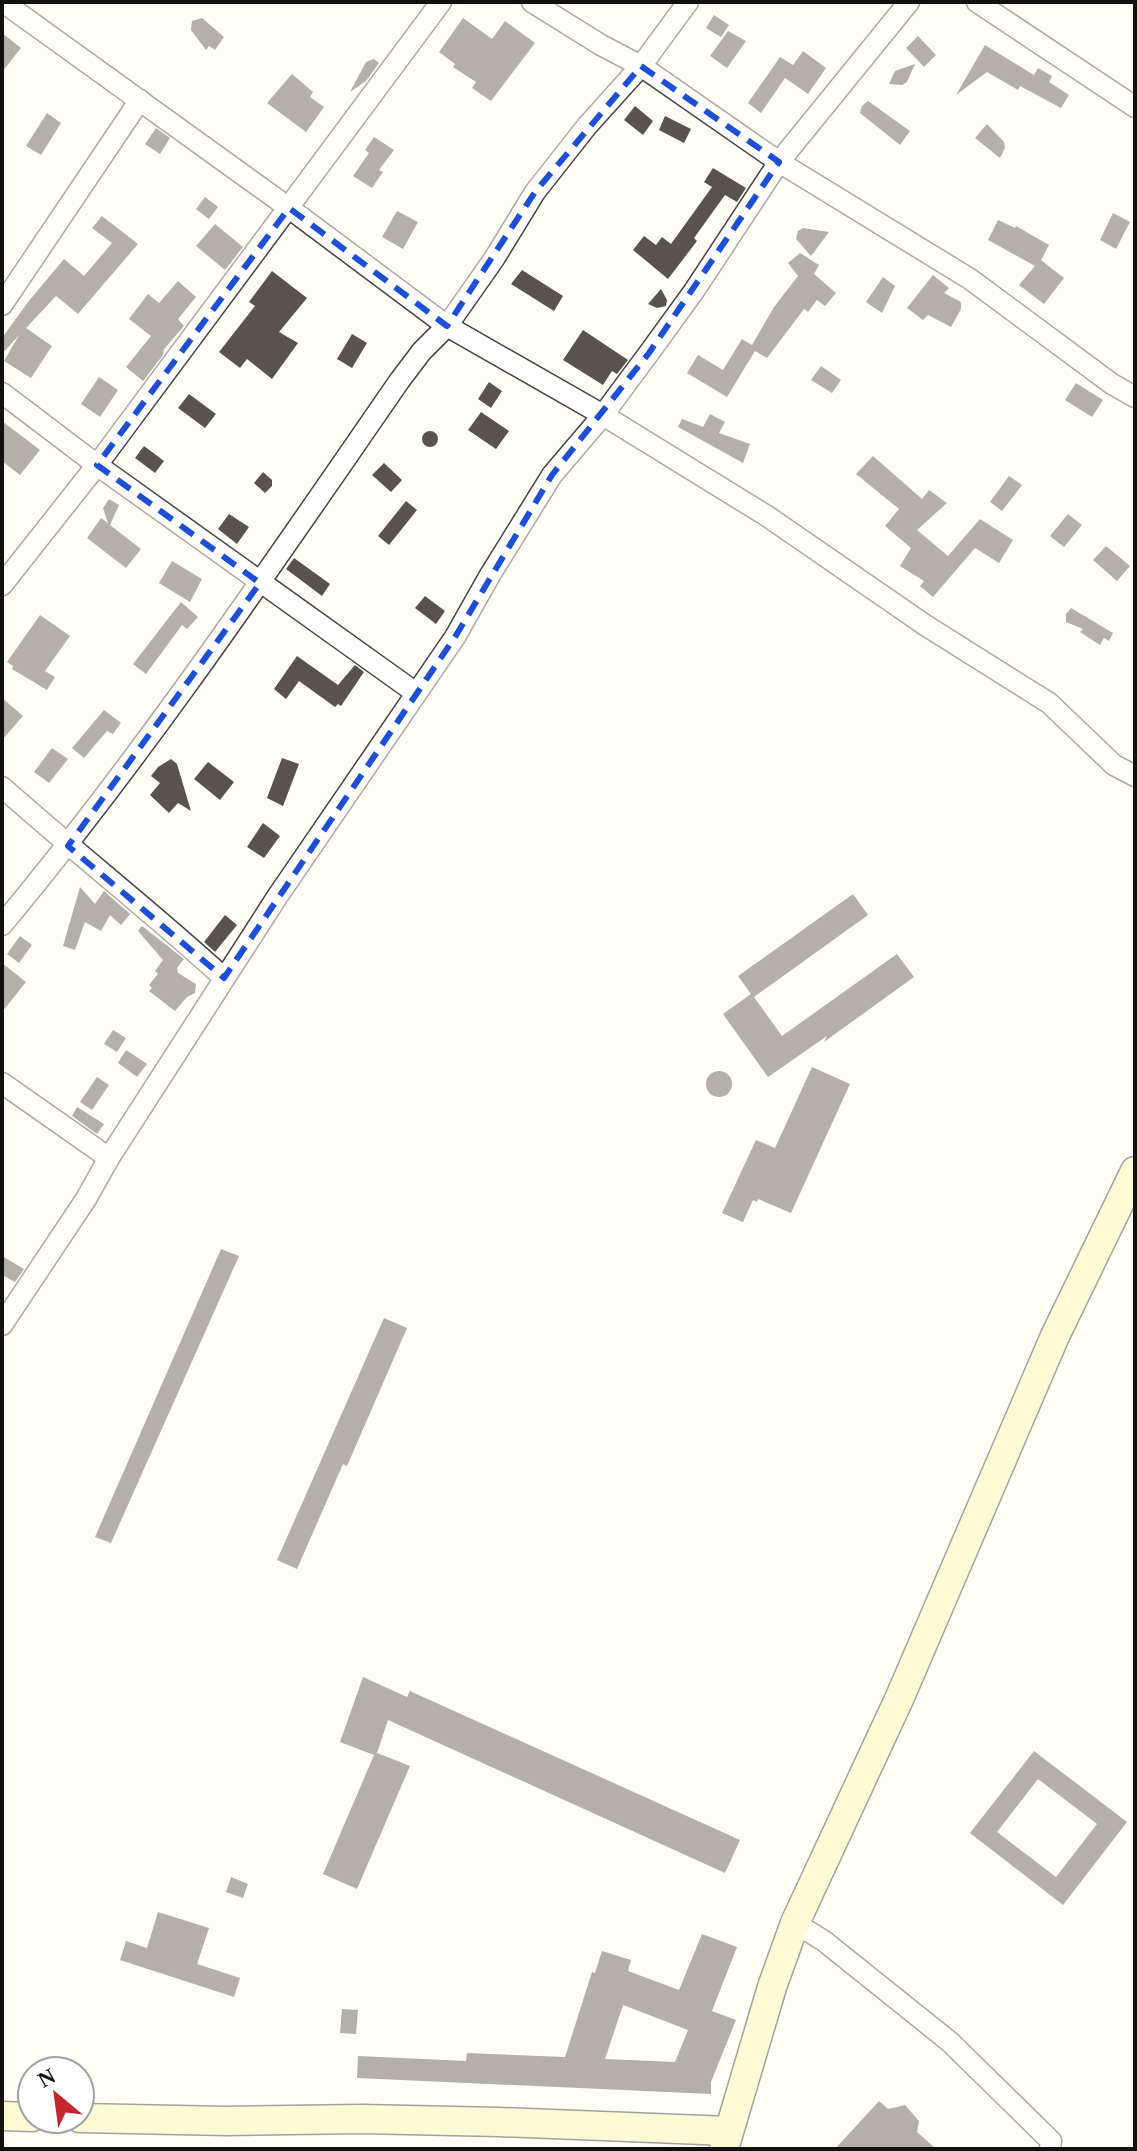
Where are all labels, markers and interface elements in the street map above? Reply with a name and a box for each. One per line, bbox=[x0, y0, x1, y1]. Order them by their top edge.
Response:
north arrow bbox=[16, 2055, 96, 2135]
text: N bbox=[34, 2063, 60, 2093]

